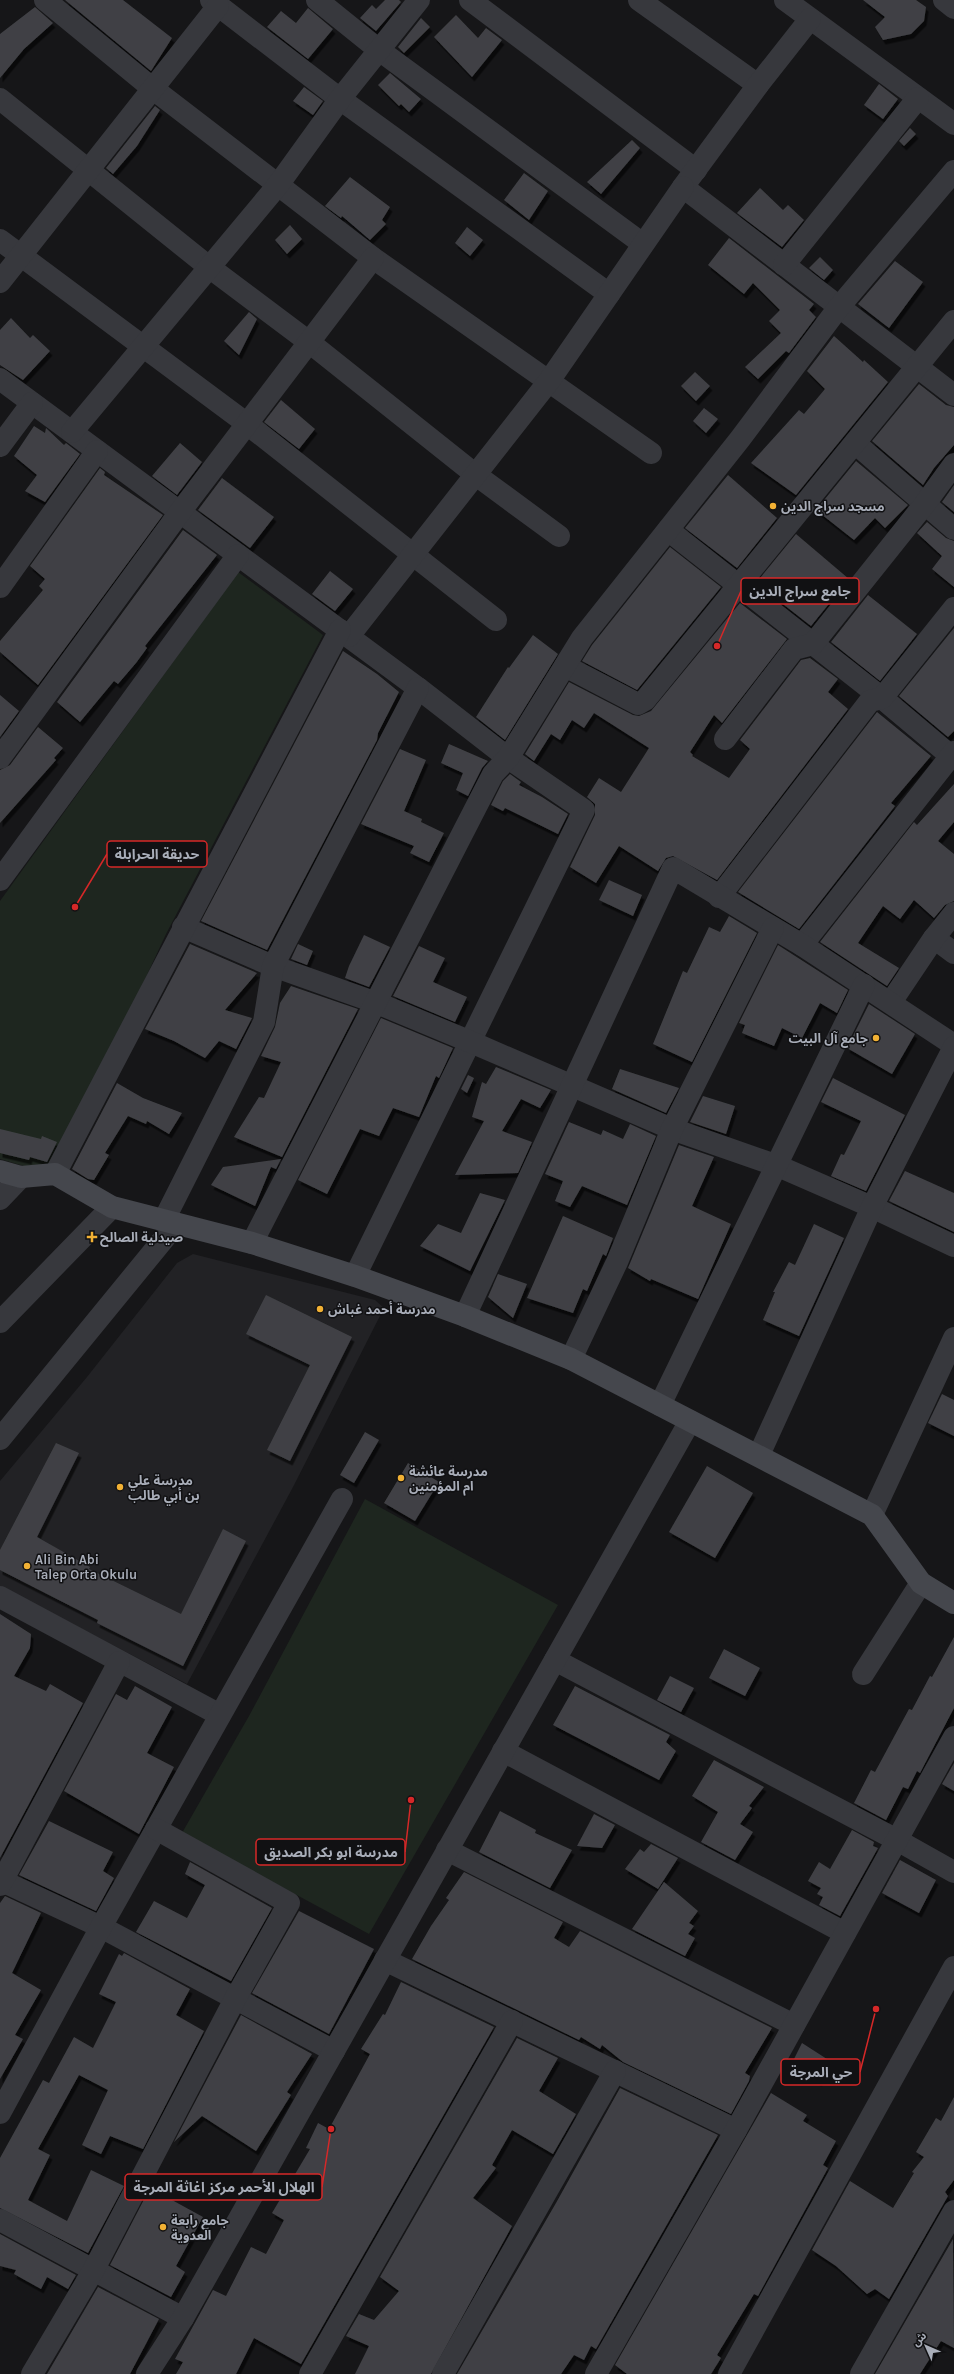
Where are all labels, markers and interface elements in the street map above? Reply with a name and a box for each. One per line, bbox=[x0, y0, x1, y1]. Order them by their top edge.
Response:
place label: مسجد سراج الدين bbox=[781, 499, 885, 516]
marker: مسجد سراج الدين bbox=[768, 501, 778, 511]
callout: جامع سراج الدين bbox=[741, 578, 859, 604]
text: جامع سراج الدين bbox=[749, 583, 851, 602]
callout: حديقة الحرابلة bbox=[107, 841, 207, 867]
text: حديقة الحرابلة bbox=[115, 846, 199, 863]
place label: جامع آل البيت bbox=[788, 1031, 868, 1048]
marker: جامع آل البيت bbox=[871, 1033, 881, 1043]
place label: صيدلية الصالح bbox=[100, 1230, 183, 1247]
marker: صيدلية الصالح bbox=[87, 1232, 97, 1242]
place label: مدرسة أحمد غباش bbox=[328, 1301, 435, 1317]
marker: مدرسة أحمد غباش bbox=[315, 1304, 325, 1314]
place label: مدرسة عائشة ام المؤمنين bbox=[409, 1464, 488, 1496]
place label: مدرسة علي بن أبي طالب bbox=[128, 1473, 200, 1506]
marker: مدرسة عائشة ام المؤمنين bbox=[396, 1473, 406, 1483]
marker: مدرسة علي بن أبي طالب bbox=[115, 1482, 125, 1492]
place label: Ali Bin Abi Talep Orta Okulu bbox=[35, 1552, 137, 1582]
marker: Ali Bin Abi Talep Orta Okulu bbox=[22, 1561, 32, 1571]
callout: مدرسة ابو بكر الصديق bbox=[256, 1839, 405, 1865]
text: مدرسة ابو بكر الصديق bbox=[264, 1844, 398, 1861]
callout: حي المرجة bbox=[781, 2059, 860, 2085]
text: حي المرجة bbox=[790, 2064, 852, 2083]
callout: الهلال الأحمر مركز اغاثة المرجة bbox=[125, 2174, 322, 2200]
text: الهلال الأحمر مركز اغاثة المرجة bbox=[133, 2179, 315, 2196]
place label: جامع رابعة العدوية bbox=[171, 2213, 229, 2243]
marker: جامع رابعة العدوية bbox=[158, 2222, 168, 2232]
north arrow bbox=[906, 2326, 946, 2366]
text: ش bbox=[909, 2329, 929, 2349]

